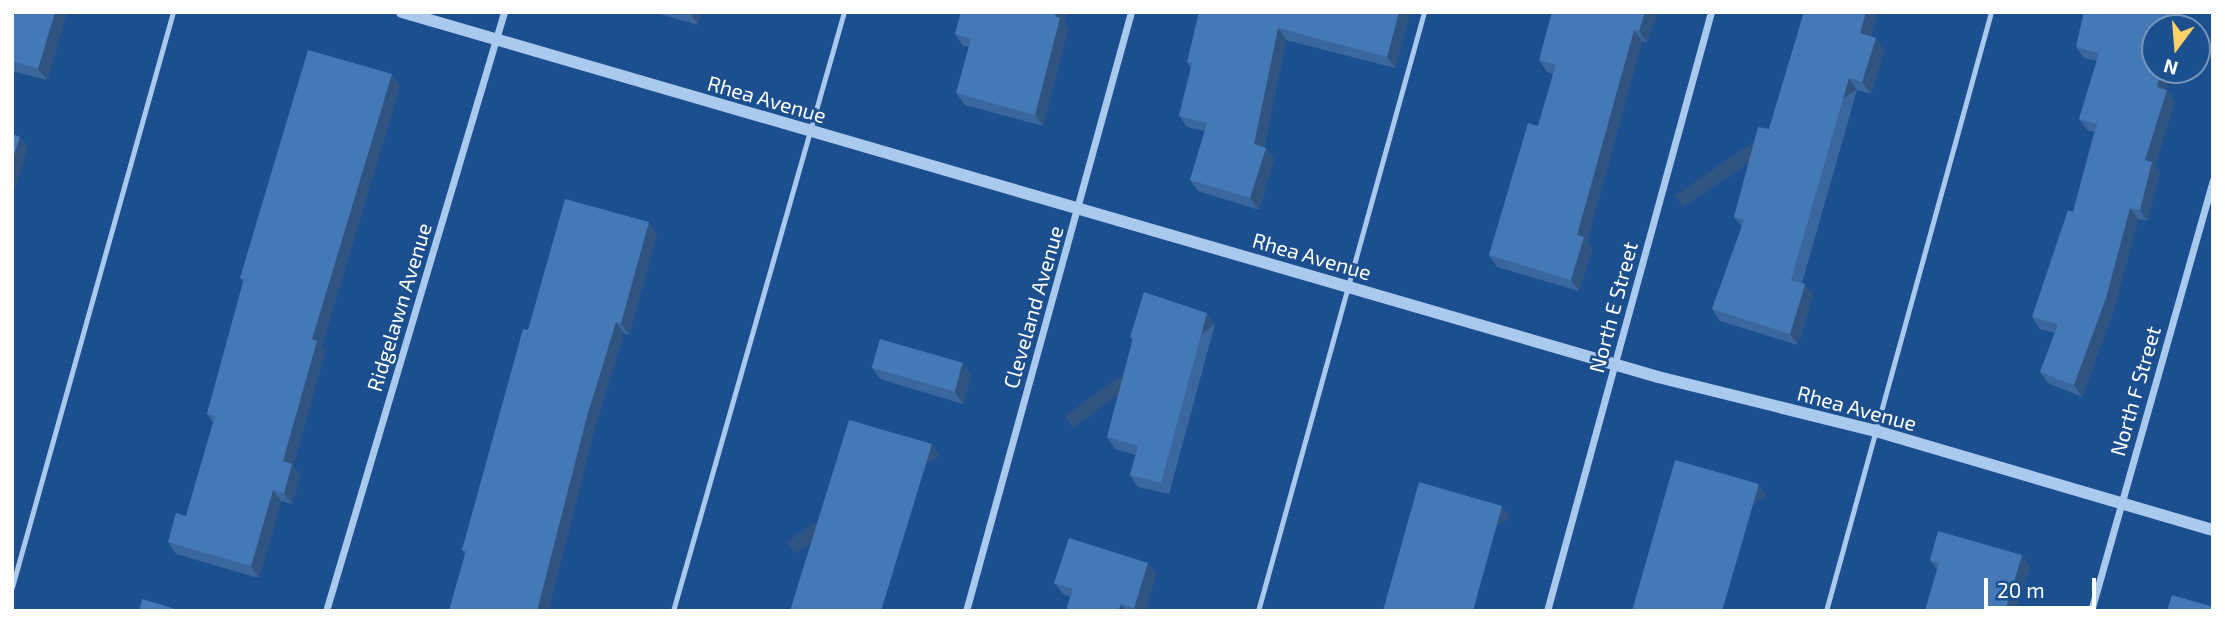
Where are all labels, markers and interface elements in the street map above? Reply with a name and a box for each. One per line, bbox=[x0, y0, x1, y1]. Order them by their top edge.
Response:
north arrow bbox=[2141, 14, 2211, 84]
text: N bbox=[2161, 55, 2180, 81]
street label: Rhea Avenue bbox=[704, 70, 830, 128]
street label: Ridgelawn Avenue bbox=[361, 219, 437, 395]
street label: Cleveland Avenue bbox=[998, 222, 1068, 392]
street label: Rhea Avenue bbox=[1249, 227, 1375, 285]
street label: North E Street bbox=[1583, 239, 1643, 375]
street label: North F Street bbox=[2104, 323, 2166, 459]
street label: Rhea Avenue bbox=[1794, 380, 1920, 436]
scale bar bbox=[1987, 564, 2099, 608]
text: 20 m bbox=[1997, 577, 2045, 602]

